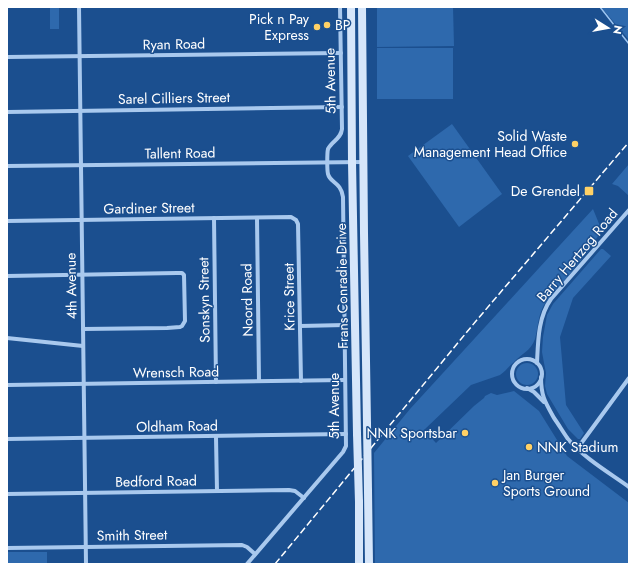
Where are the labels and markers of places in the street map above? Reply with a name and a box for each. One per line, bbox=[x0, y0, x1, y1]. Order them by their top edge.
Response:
place label: Pick n Pay Express bbox=[249, 9, 310, 45]
place label: BP bbox=[335, 15, 351, 35]
marker: BP bbox=[322, 20, 332, 30]
marker: Pick n Pay Express bbox=[312, 22, 322, 32]
place label: Solid Waste Management Head Office bbox=[414, 126, 567, 162]
marker: Solid Waste Management Head Office bbox=[570, 139, 580, 149]
place label: De Grendel bbox=[511, 181, 580, 201]
marker: De Grendel bbox=[583, 185, 595, 197]
place label: NNK Sportsbar bbox=[367, 423, 457, 443]
marker: NNK Sportsbar bbox=[460, 428, 470, 438]
place label: NNK Stadium bbox=[537, 437, 618, 457]
marker: NNK Stadium bbox=[524, 442, 534, 452]
place label: Jan Burger Sports Ground bbox=[501, 465, 590, 501]
marker: Jan Burger Sports Ground bbox=[490, 478, 500, 488]

